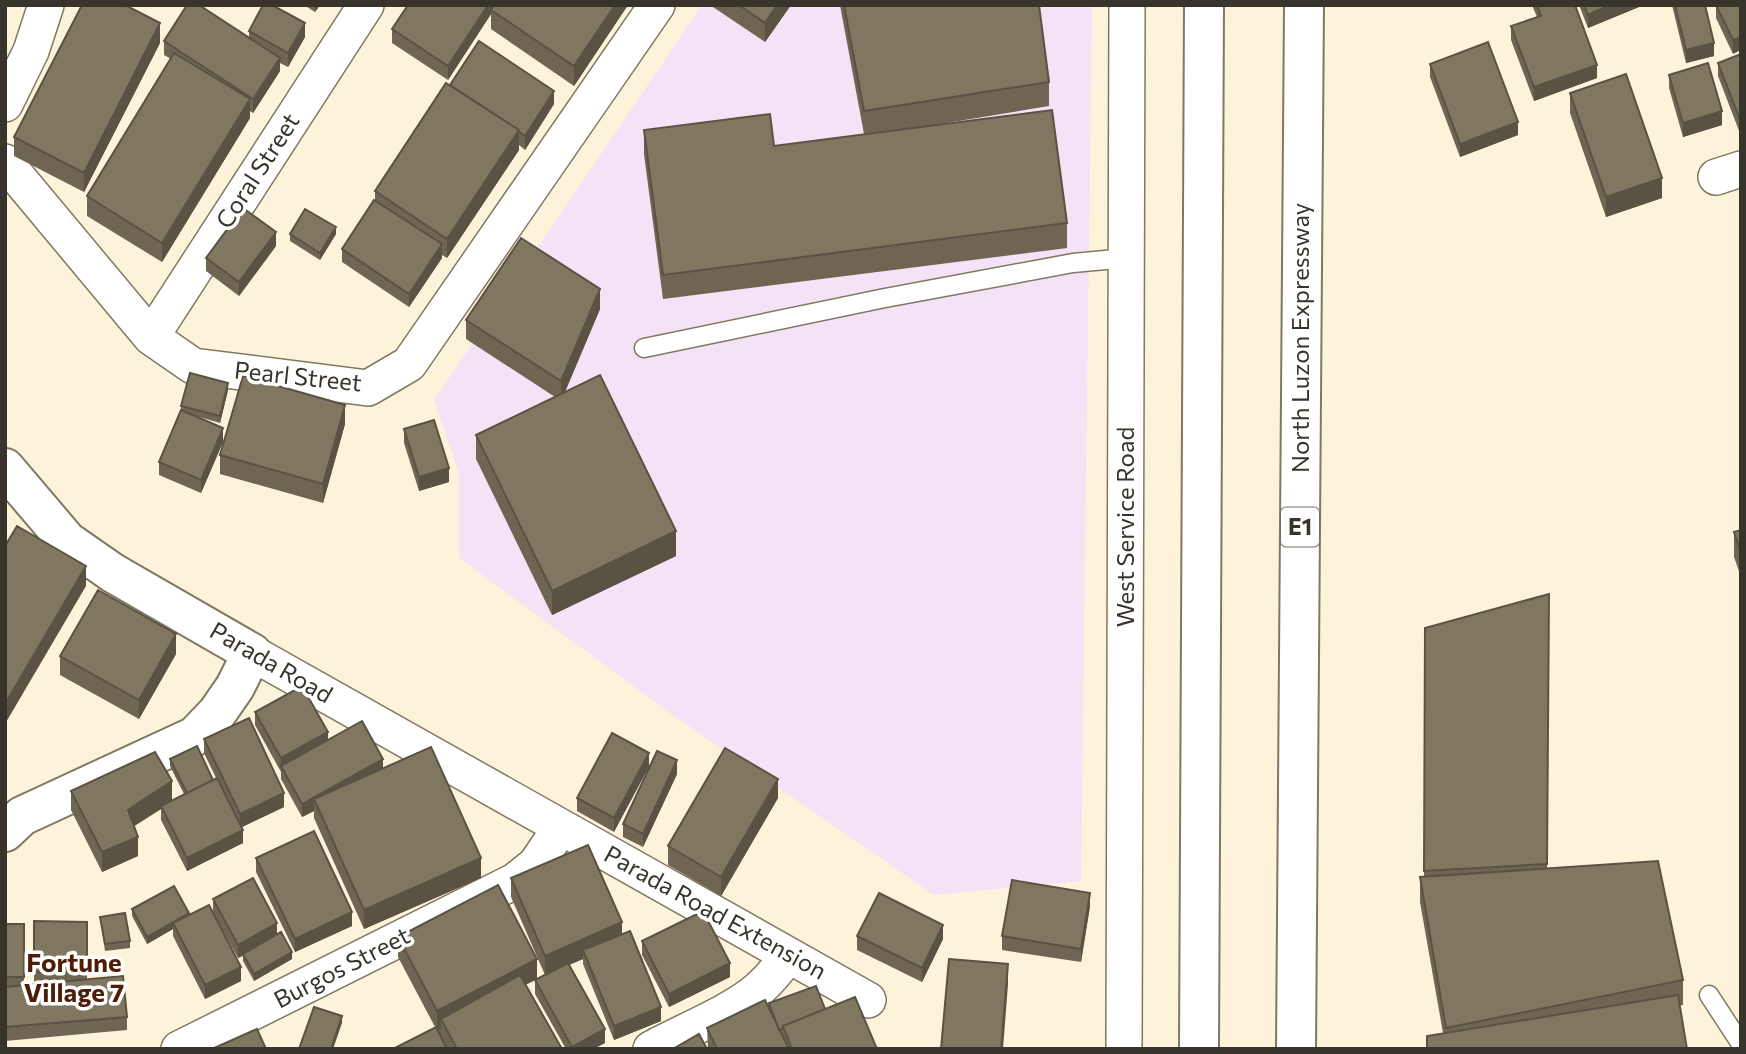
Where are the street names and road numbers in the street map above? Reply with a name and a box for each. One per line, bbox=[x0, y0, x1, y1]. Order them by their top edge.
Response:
street label: Coral Street bbox=[209, 107, 305, 233]
street label: North Luzon Expressway bbox=[1285, 203, 1314, 473]
street label: Pearl Street bbox=[233, 354, 363, 397]
street label: West Service Road bbox=[1110, 427, 1139, 627]
road number: E1 bbox=[1281, 508, 1319, 547]
street label: Parada Road bbox=[205, 615, 338, 708]
street label: Parada Road Extension bbox=[600, 839, 832, 985]
street label: Burgos Street bbox=[268, 920, 414, 1013]

